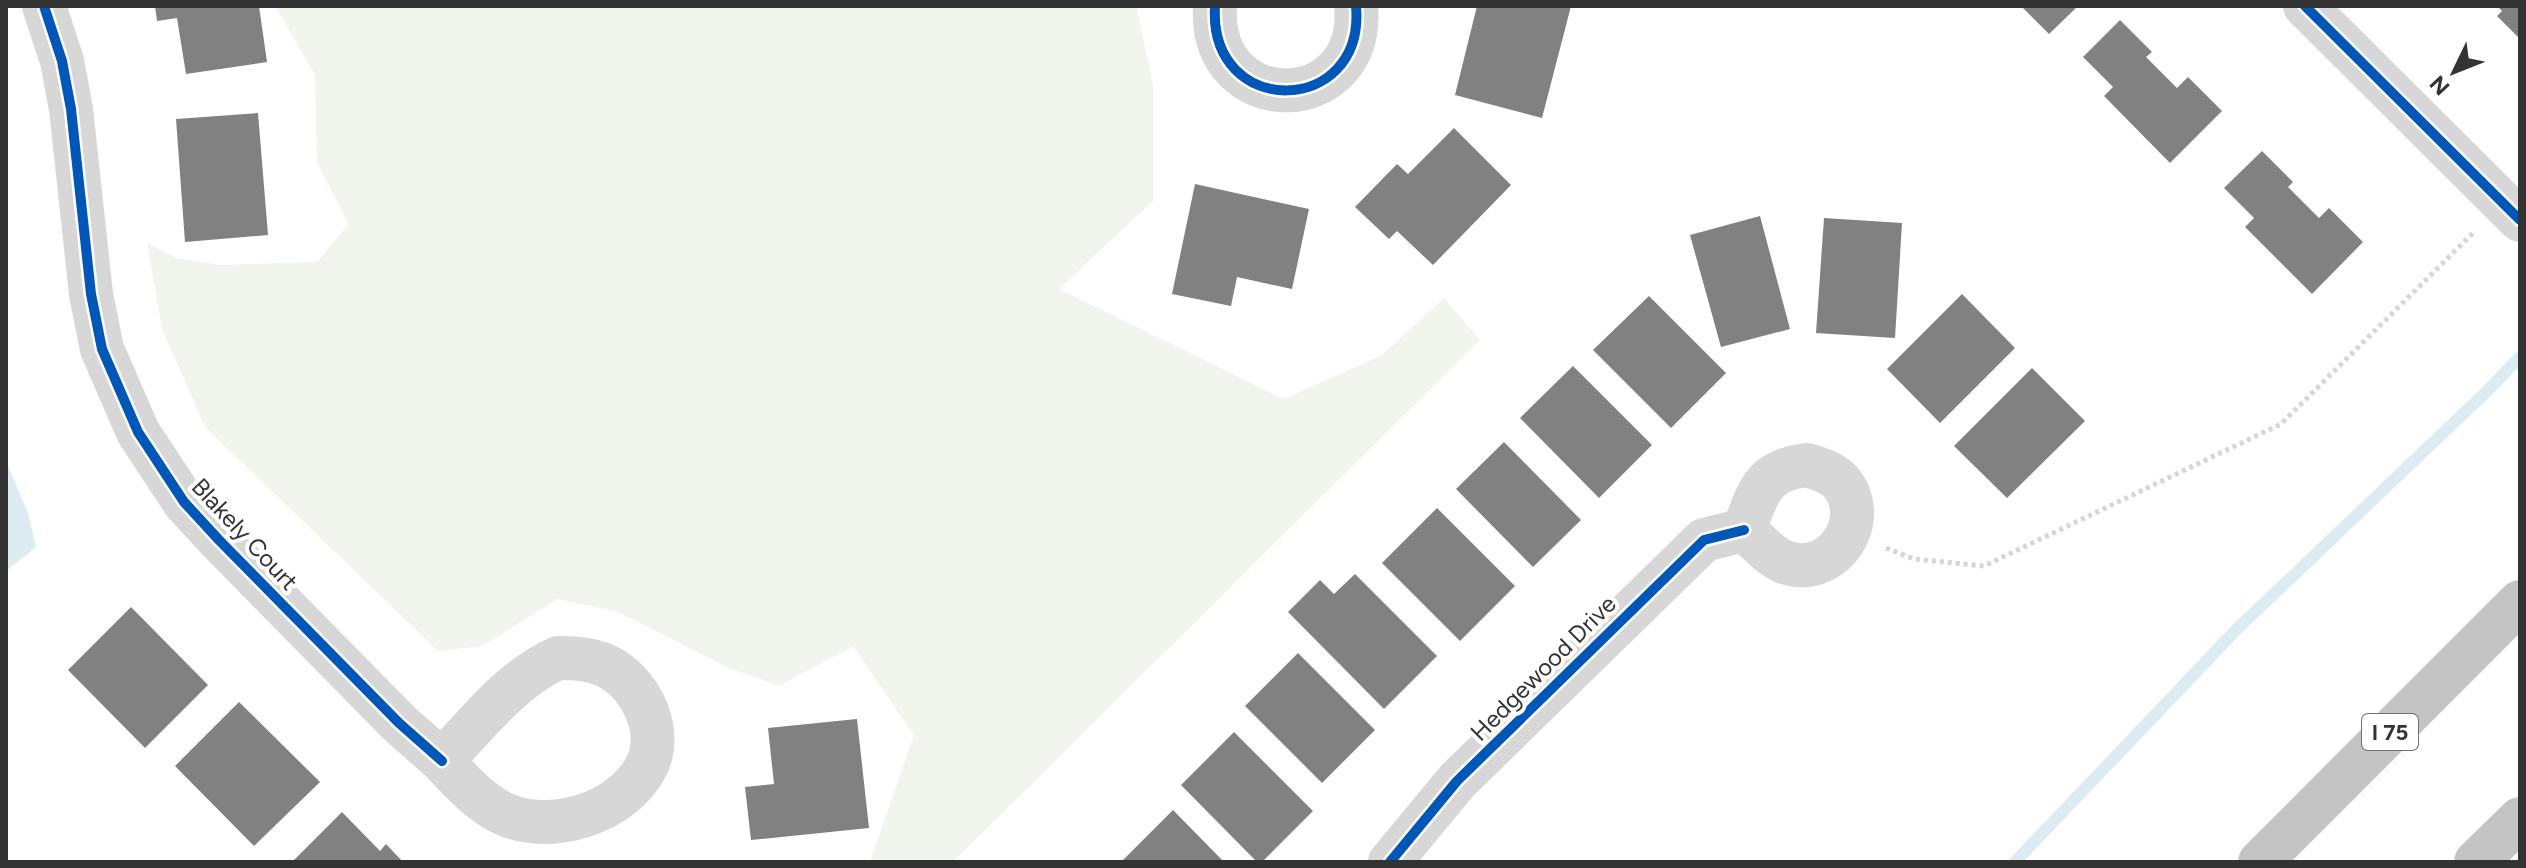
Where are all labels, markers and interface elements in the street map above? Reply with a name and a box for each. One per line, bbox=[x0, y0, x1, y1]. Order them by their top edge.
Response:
north arrow bbox=[2414, 32, 2494, 112]
text: N bbox=[2424, 70, 2455, 101]
street label: Blakely Court bbox=[186, 472, 304, 596]
street label: Hedgewood Drive bbox=[1464, 589, 1622, 747]
road number: I 75 bbox=[2362, 714, 2418, 750]

